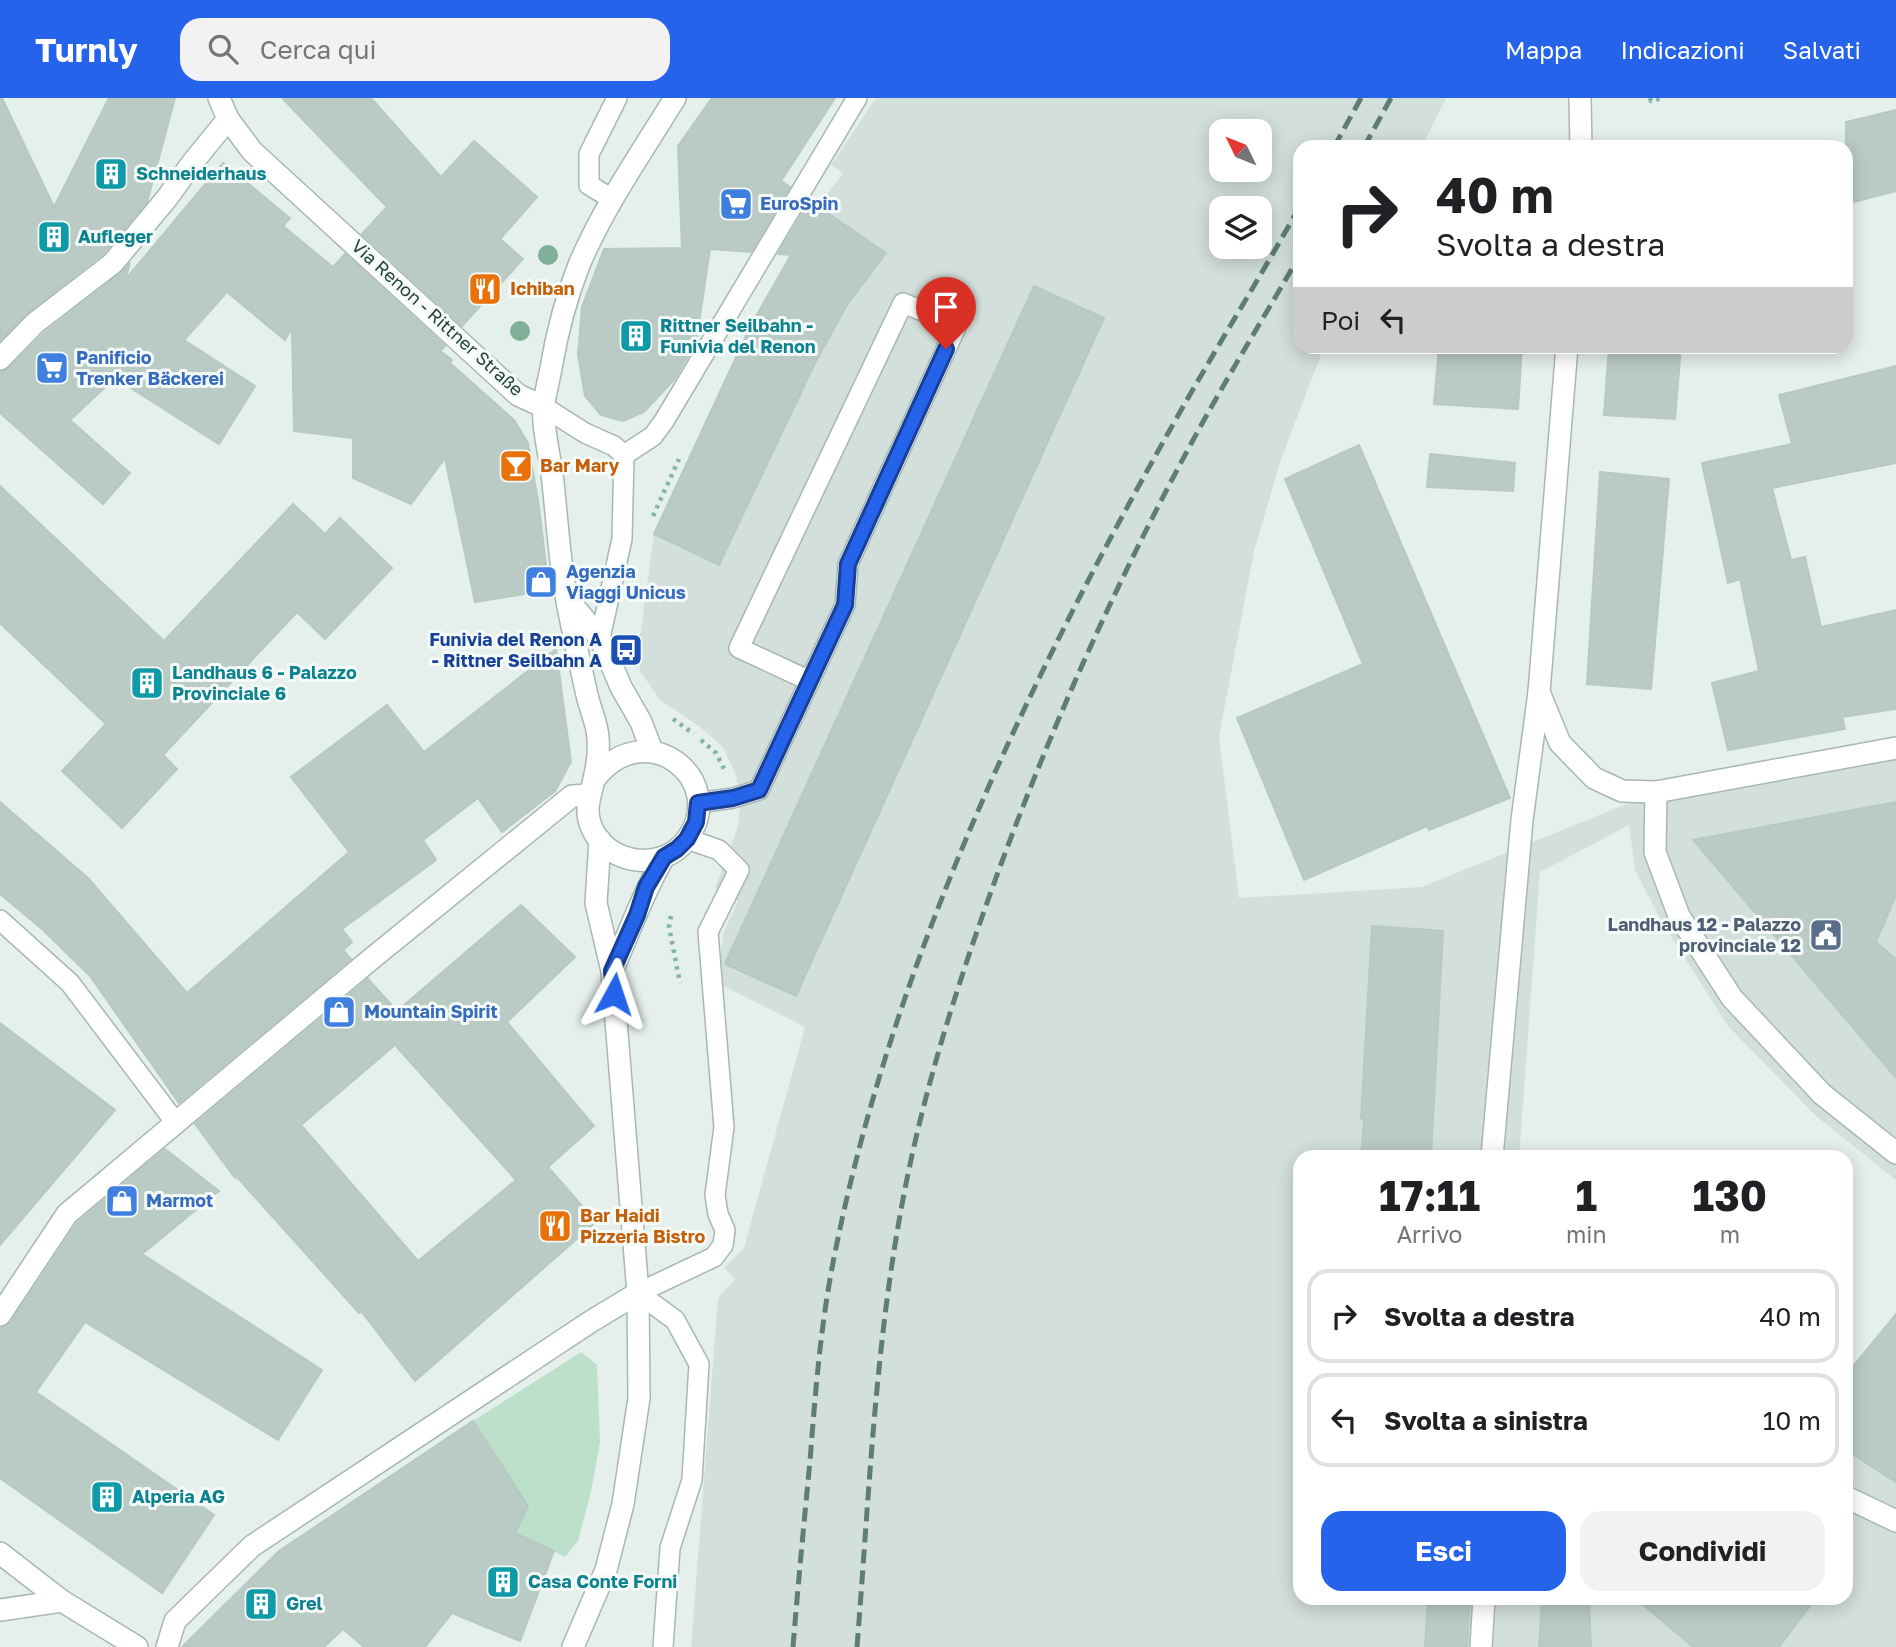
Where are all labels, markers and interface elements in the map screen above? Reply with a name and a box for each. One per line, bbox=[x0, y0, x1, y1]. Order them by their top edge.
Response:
search box bbox=[180, 18, 670, 81]
text: Turnly bbox=[35, 30, 138, 69]
icon: search bbox=[204, 30, 242, 68]
text: Cerca qui bbox=[260, 34, 377, 65]
text: Mappa bbox=[1505, 35, 1582, 64]
text: Indicazioni bbox=[1620, 35, 1745, 64]
text: Salvati bbox=[1783, 35, 1861, 64]
north arrow bbox=[1209, 119, 1272, 182]
map controls bbox=[1209, 119, 1272, 259]
building icon: Schneiderhaus bbox=[92, 155, 130, 193]
place label: Schneiderhaus bbox=[136, 162, 267, 184]
text: 40 m bbox=[1436, 165, 1554, 224]
icon: right bbox=[1321, 168, 1412, 259]
supermarket icon: EuroSpin bbox=[717, 185, 755, 223]
place label: EuroSpin bbox=[760, 192, 839, 214]
button: layers bbox=[1209, 196, 1272, 259]
building icon: Aufleger bbox=[35, 218, 73, 256]
place label: Aufleger bbox=[78, 225, 153, 247]
text: Svolta a destra bbox=[1436, 225, 1665, 263]
street label: Via Renon - Rittner Straße bbox=[347, 234, 528, 400]
restaurant icon: Ichiban bbox=[466, 270, 504, 308]
place label: Ichiban bbox=[510, 277, 575, 299]
pin bbox=[916, 277, 976, 349]
icon: arrive bbox=[927, 288, 965, 326]
icon: left bbox=[1374, 301, 1412, 339]
text: Poi bbox=[1321, 305, 1360, 336]
place label: Rittner Seilbahn - Funivia del Renon bbox=[660, 314, 816, 357]
building icon: Rittner Seilbahn - Funivia del Renon bbox=[617, 317, 655, 355]
place label: Panificio Trenker Bäckerei bbox=[76, 346, 224, 389]
supermarket icon: Panificio Trenker Bäckerei bbox=[33, 349, 71, 387]
bar icon: Bar Mary bbox=[497, 447, 535, 485]
place label: Bar Mary bbox=[540, 454, 620, 476]
place label: Agenzia Viaggi Unicus bbox=[566, 560, 686, 603]
shop icon: Agenzia Viaggi Unicus bbox=[522, 563, 560, 601]
place label: Funivia del Renon A - Rittner Seilbahn A bbox=[429, 628, 602, 671]
bus stop icon: Funivia del Renon A - Rittner Seilbahn A bbox=[607, 631, 645, 669]
place label: Landhaus 6 - Palazzo Provinciale 6 bbox=[172, 661, 357, 704]
building icon: Landhaus 6 - Palazzo Provinciale 6 bbox=[128, 664, 166, 702]
place label: Landhaus 12 - Palazzo provinciale 12 bbox=[1607, 913, 1801, 956]
public building icon: Landhaus 12 - Palazzo provinciale 12 bbox=[1807, 916, 1845, 954]
position arrow bbox=[577, 957, 651, 1031]
shop icon: Mountain Spirit bbox=[320, 993, 358, 1031]
place label: Mountain Spirit bbox=[364, 1000, 498, 1022]
text: 17:11 bbox=[1379, 1170, 1480, 1220]
text: 1 bbox=[1576, 1170, 1597, 1220]
text: 130 bbox=[1693, 1170, 1767, 1220]
shop icon: Marmot bbox=[103, 1182, 141, 1220]
place label: Marmot bbox=[146, 1189, 213, 1211]
place label: Bar Haidi Pizzeria Bistro bbox=[580, 1204, 706, 1247]
restaurant icon: Bar Haidi Pizzeria Bistro bbox=[536, 1207, 574, 1245]
text: Arrivo bbox=[1397, 1220, 1462, 1248]
text: min bbox=[1566, 1220, 1607, 1248]
text: m bbox=[1720, 1220, 1740, 1248]
icon: right bbox=[1325, 1297, 1363, 1335]
text: Svolta a destra bbox=[1384, 1301, 1575, 1332]
text: 40 m bbox=[1760, 1301, 1821, 1332]
icon: left bbox=[1325, 1401, 1363, 1439]
text: Svolta a sinistra bbox=[1384, 1405, 1588, 1436]
text: 10 m bbox=[1763, 1405, 1821, 1436]
building icon: Alperia AG bbox=[88, 1478, 126, 1516]
place label: Alperia AG bbox=[132, 1485, 225, 1507]
button: Esci bbox=[1321, 1511, 1566, 1591]
button: Condividi bbox=[1580, 1511, 1825, 1591]
building icon: Casa Conte Forni bbox=[484, 1563, 522, 1601]
place label: Casa Conte Forni bbox=[528, 1570, 677, 1592]
building icon: Grel bbox=[242, 1585, 280, 1623]
place label: Grel bbox=[286, 1592, 323, 1614]

